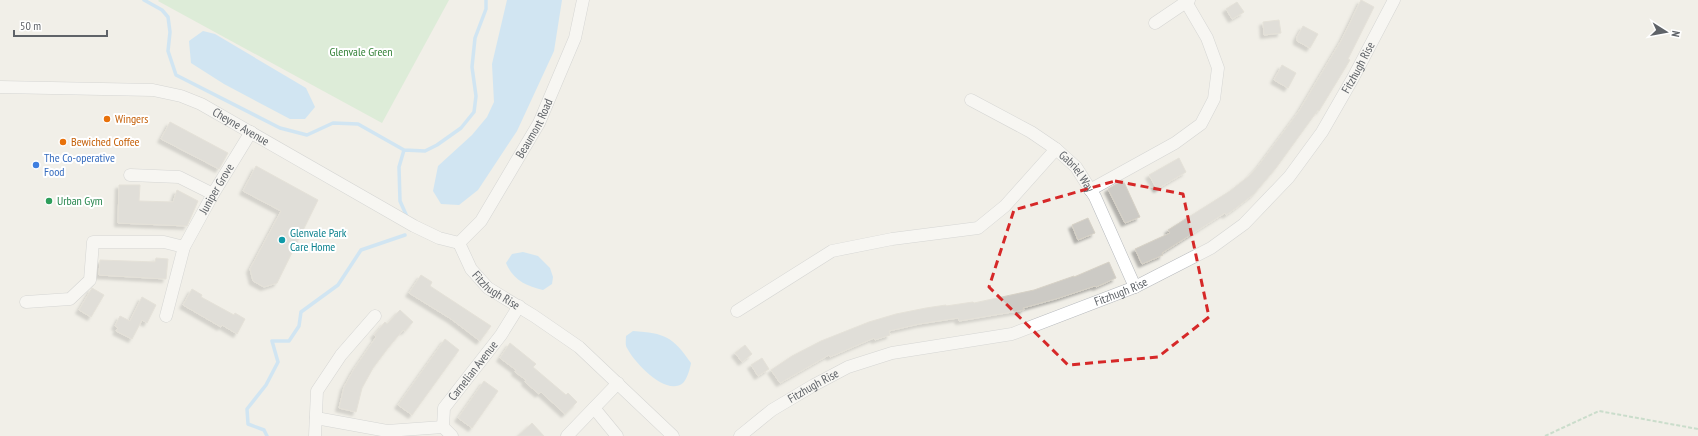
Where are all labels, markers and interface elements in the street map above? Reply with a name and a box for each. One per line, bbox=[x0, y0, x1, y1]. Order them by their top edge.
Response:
scale bar bbox=[14, 12, 107, 38]
north arrow bbox=[1646, 12, 1686, 52]
text: 50 m bbox=[20, 18, 41, 33]
text: N bbox=[1668, 30, 1683, 38]
street label: Fitzhugh Rise bbox=[1338, 39, 1378, 96]
park label: Glenvale Green bbox=[330, 44, 392, 59]
street label: Beaumont Road bbox=[512, 96, 555, 161]
street label: Cheyne Avenue bbox=[210, 104, 272, 148]
place label: Wingers bbox=[115, 111, 148, 126]
marker: Wingers bbox=[102, 114, 112, 124]
place label: Bewiched Coffee bbox=[71, 134, 140, 149]
marker: Bewiched Coffee bbox=[58, 137, 68, 147]
street label: Gabriel Way bbox=[1056, 147, 1098, 195]
place label: The Co-operative Food bbox=[44, 150, 115, 179]
marker: The Co-operative Food bbox=[31, 160, 41, 170]
street label: Juniper Grove bbox=[195, 161, 237, 217]
place label: Urban Gym bbox=[57, 193, 103, 208]
marker: Urban Gym bbox=[44, 196, 54, 206]
place label: Glenvale Park Care Home bbox=[290, 225, 347, 254]
marker: Glenvale Park Care Home bbox=[277, 235, 287, 245]
street label: Fitzhugh Rise bbox=[469, 268, 523, 313]
street label: Fitzhugh Rise bbox=[1092, 274, 1150, 309]
street label: Carnelian Avenue bbox=[445, 338, 501, 403]
street label: Fitzhugh Rise bbox=[785, 365, 841, 406]

